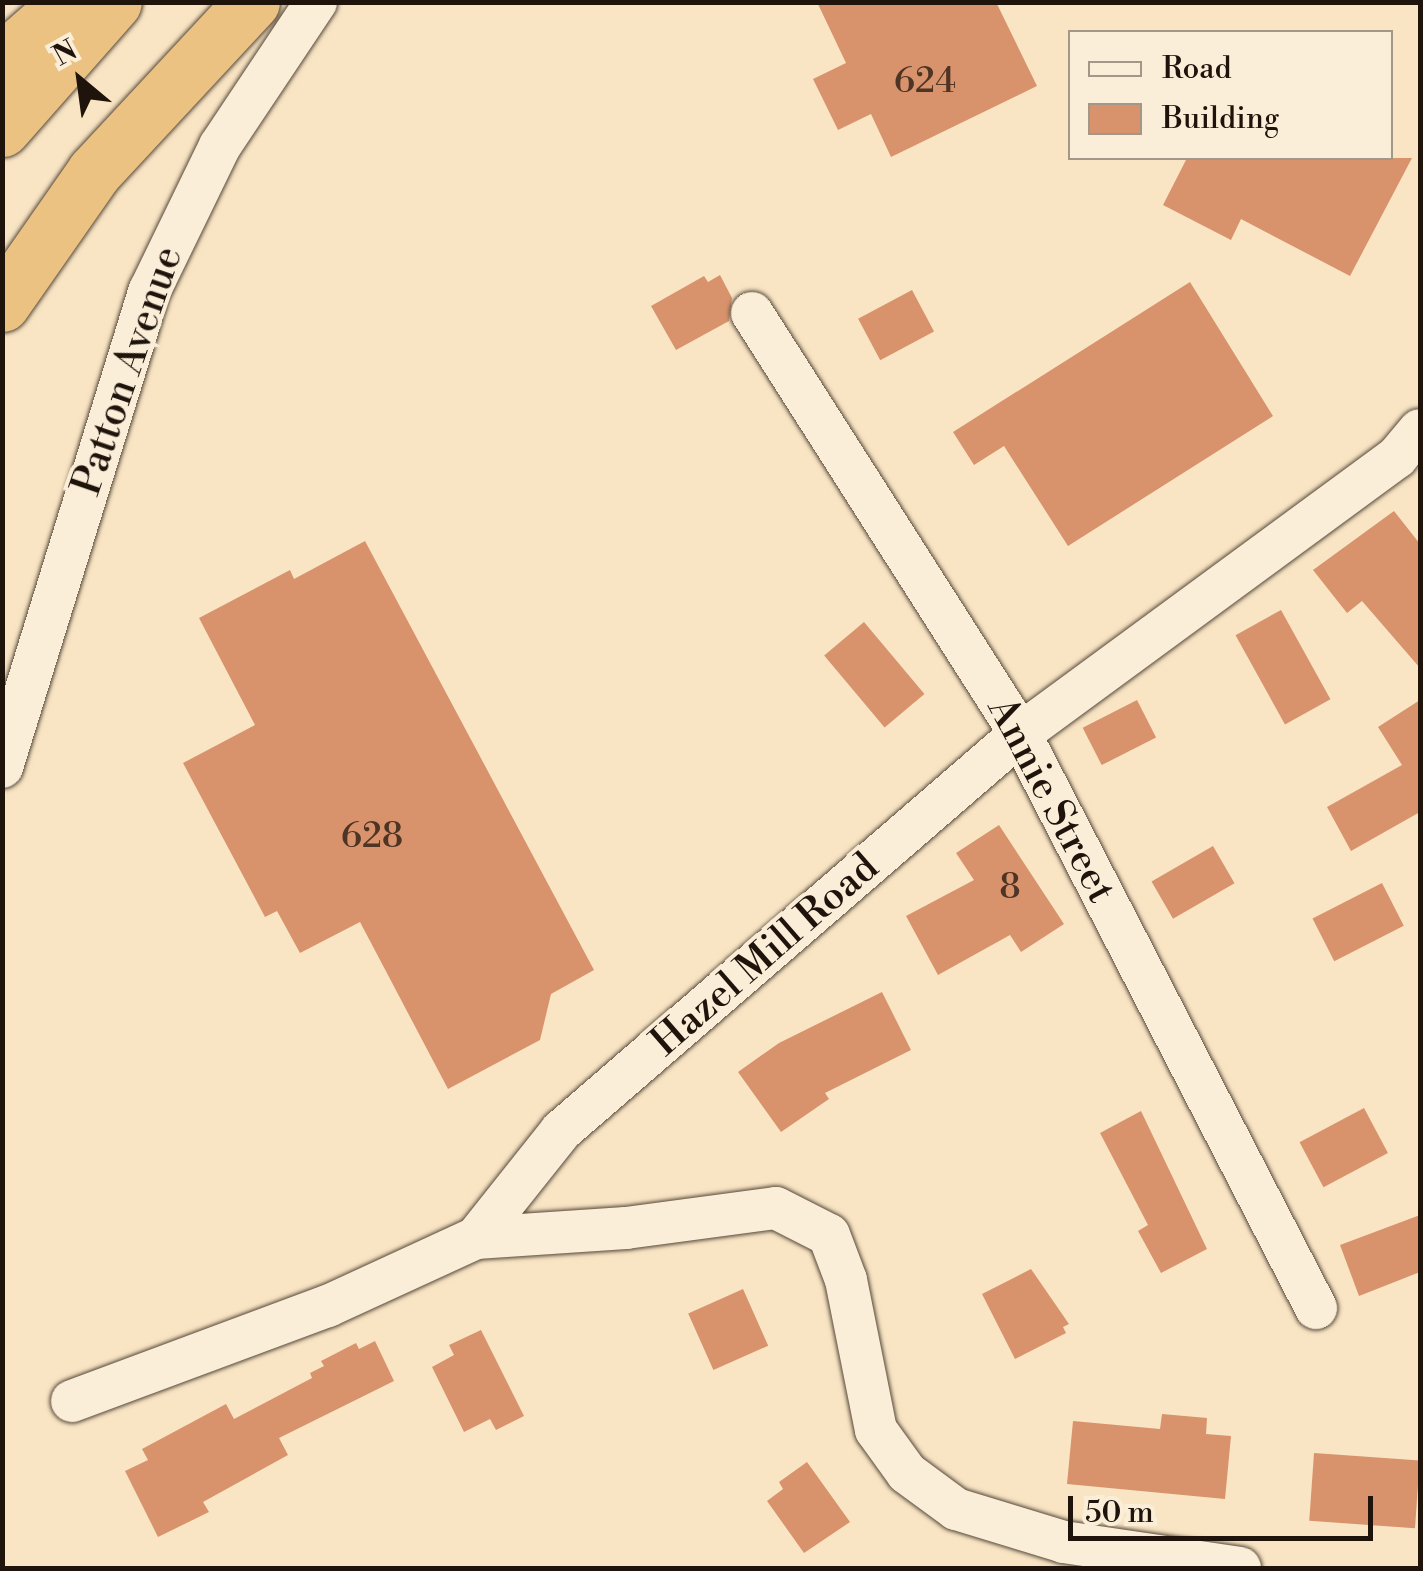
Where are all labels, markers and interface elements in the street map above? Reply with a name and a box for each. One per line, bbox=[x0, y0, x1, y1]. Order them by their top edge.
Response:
north arrow bbox=[30, 30, 130, 130]
legend bbox=[1068, 30, 1393, 160]
text: N bbox=[47, 33, 83, 74]
text: Road bbox=[1162, 50, 1232, 88]
house number: 624 bbox=[894, 61, 956, 103]
text: Building bbox=[1162, 100, 1279, 138]
street label: Patton Avenue bbox=[63, 240, 193, 502]
street label: Annie Street bbox=[977, 689, 1125, 911]
house number: 628 bbox=[341, 816, 403, 858]
street label: Hazel Mill Road bbox=[642, 843, 888, 1067]
house number: 8 bbox=[999, 867, 1021, 909]
scale bar bbox=[1073, 1476, 1378, 1538]
text: 50 m bbox=[1085, 1494, 1154, 1532]

